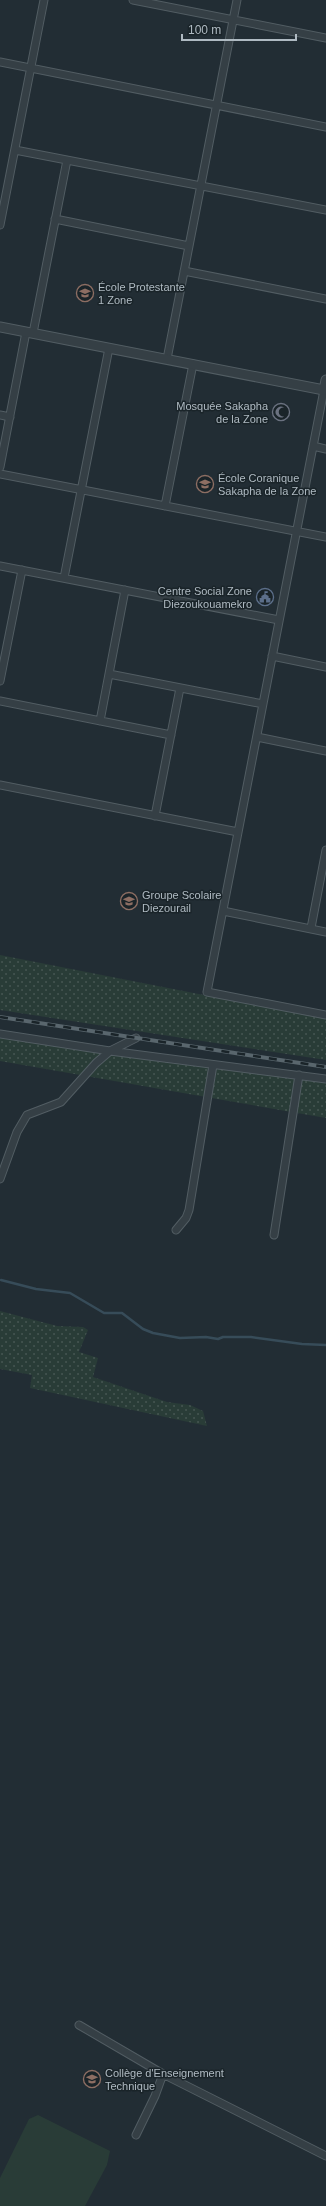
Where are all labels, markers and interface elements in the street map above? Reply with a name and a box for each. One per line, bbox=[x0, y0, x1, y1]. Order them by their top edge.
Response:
scale bar bbox=[182, 16, 296, 42]
text: 100 m bbox=[188, 23, 221, 37]
place label: École Protestante 1 Zone bbox=[98, 281, 185, 306]
school or university icon: École Protestante 1 Zone bbox=[75, 283, 95, 303]
place label: Mosquée Sakapha de la Zone bbox=[176, 400, 269, 425]
mosque icon: Mosquée Sakapha de la Zone bbox=[271, 402, 291, 422]
place label: École Coranique Sakapha de la Zone bbox=[218, 472, 316, 497]
school or university icon: École Coranique Sakapha de la Zone bbox=[195, 474, 215, 494]
place label: Centre Social Zone Diezoukouamekro bbox=[158, 585, 252, 610]
public building icon: Centre Social Zone Diezoukouamekro bbox=[255, 587, 275, 607]
place label: Groupe Scolaire Diezourail bbox=[142, 889, 222, 914]
school or university icon: Groupe Scolaire Diezourail bbox=[119, 891, 139, 911]
place label: Collège d'Enseignement Technique bbox=[105, 2067, 224, 2092]
school or university icon: Collège d'Enseignement Technique bbox=[82, 2069, 102, 2089]

